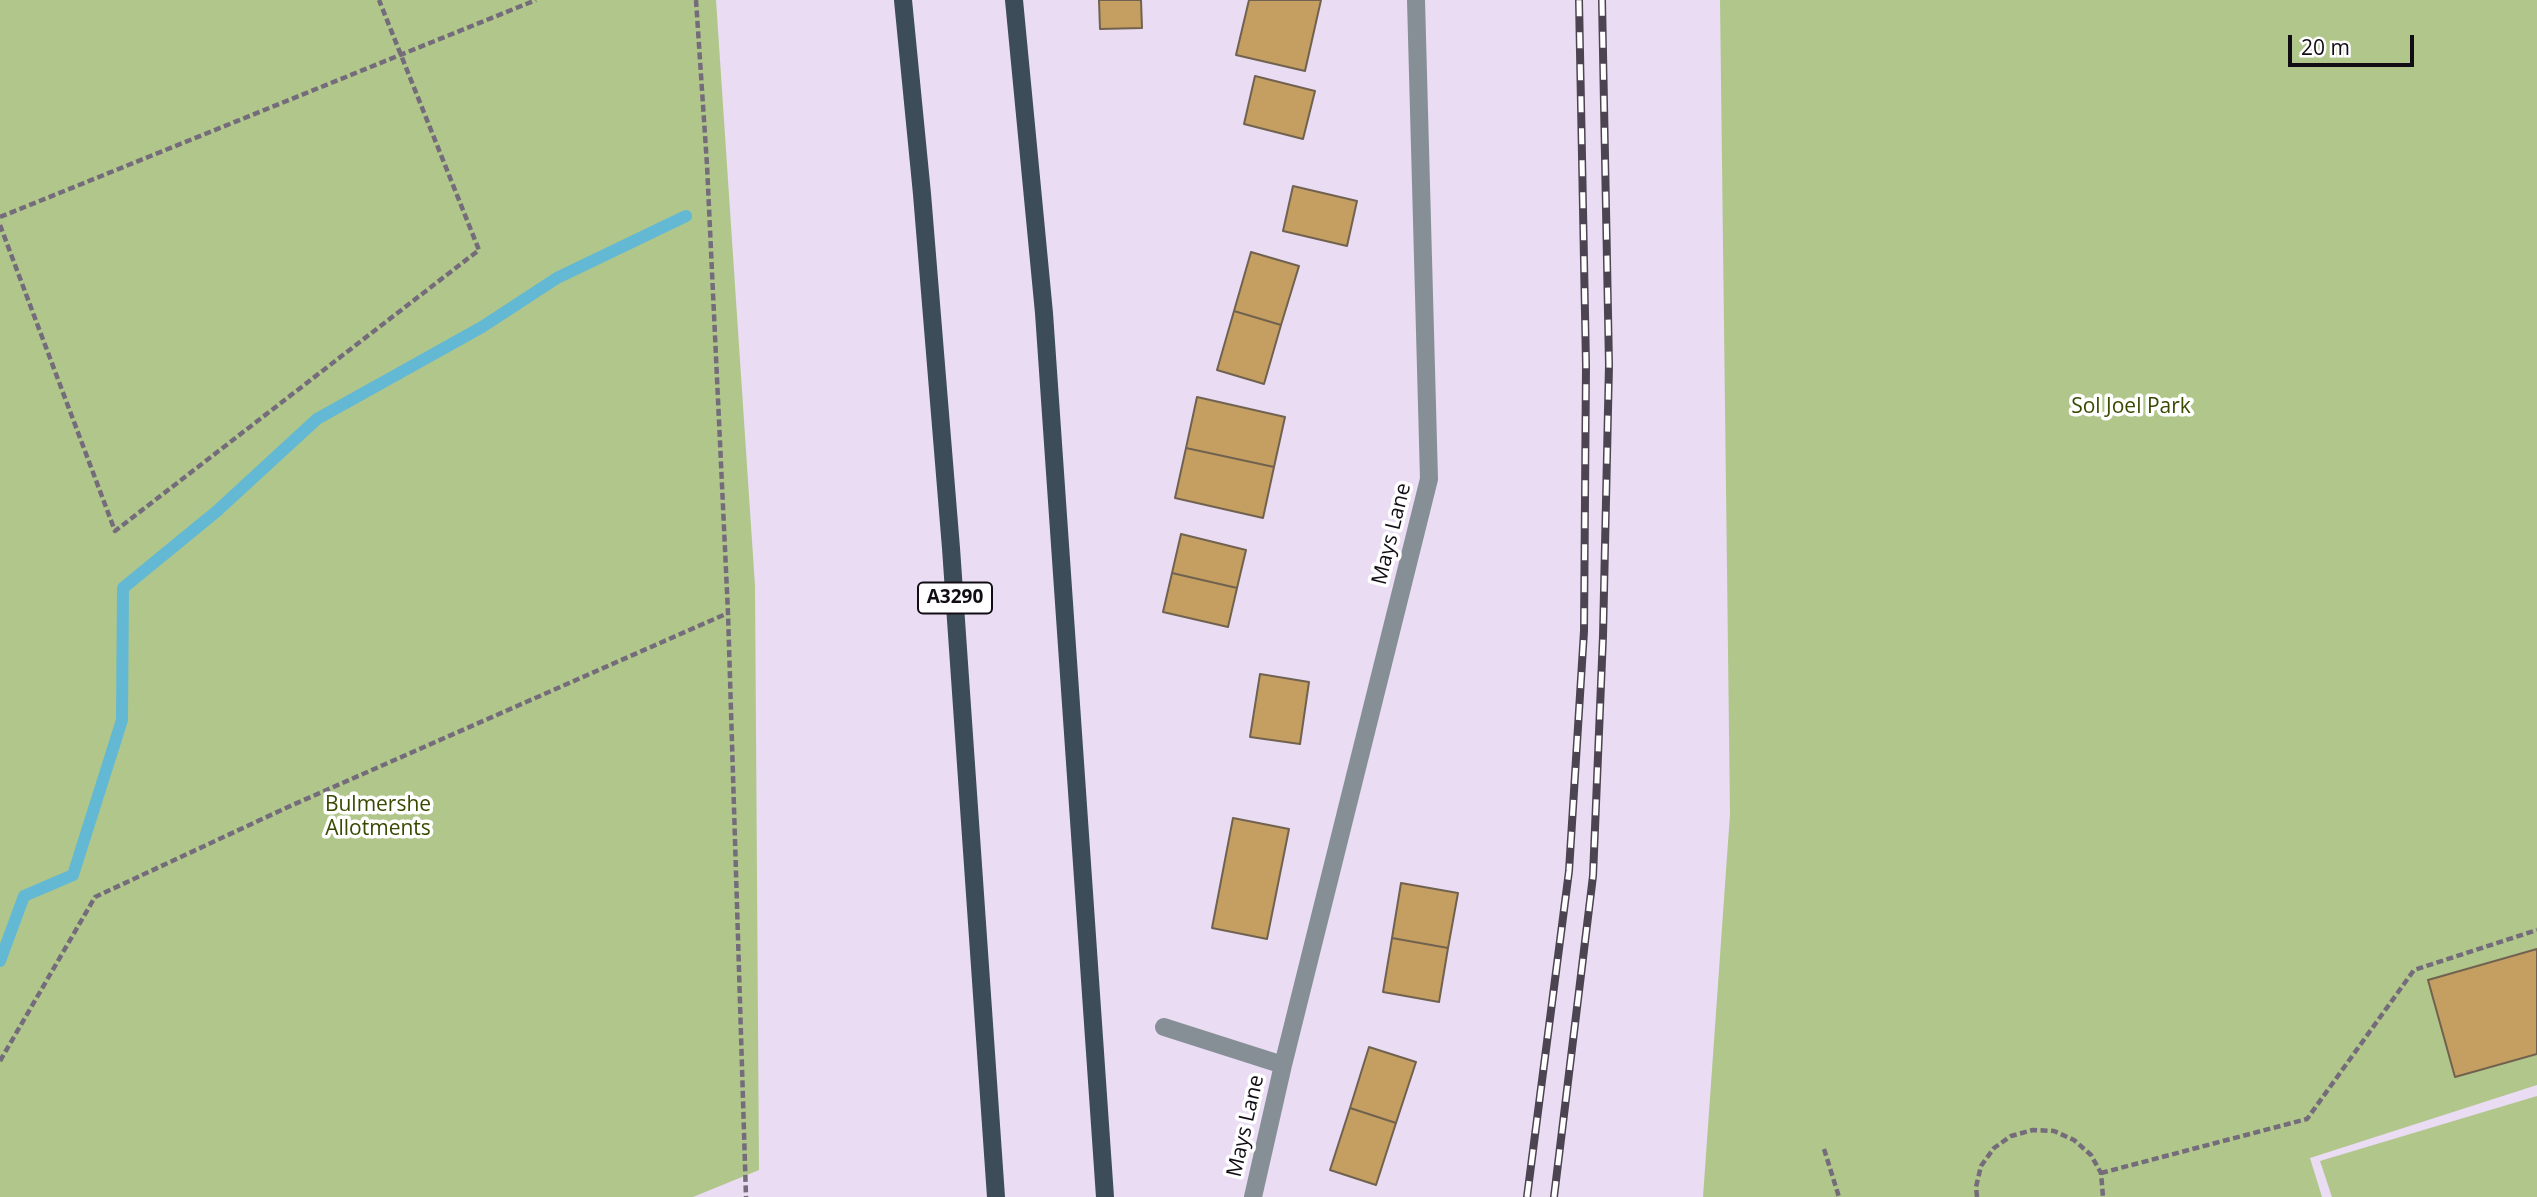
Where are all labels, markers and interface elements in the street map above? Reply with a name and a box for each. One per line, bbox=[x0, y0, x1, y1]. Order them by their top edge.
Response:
scale bar bbox=[2292, 21, 2418, 65]
text: 20 m bbox=[2301, 33, 2350, 61]
park label: Sol Joel Park bbox=[2071, 394, 2191, 420]
street label: Mays Lane bbox=[1367, 481, 1417, 587]
road number: A3290 bbox=[918, 582, 992, 614]
park label: Bulmershe Allotments bbox=[325, 792, 431, 842]
street label: Mays Lane bbox=[1222, 1073, 1270, 1179]

